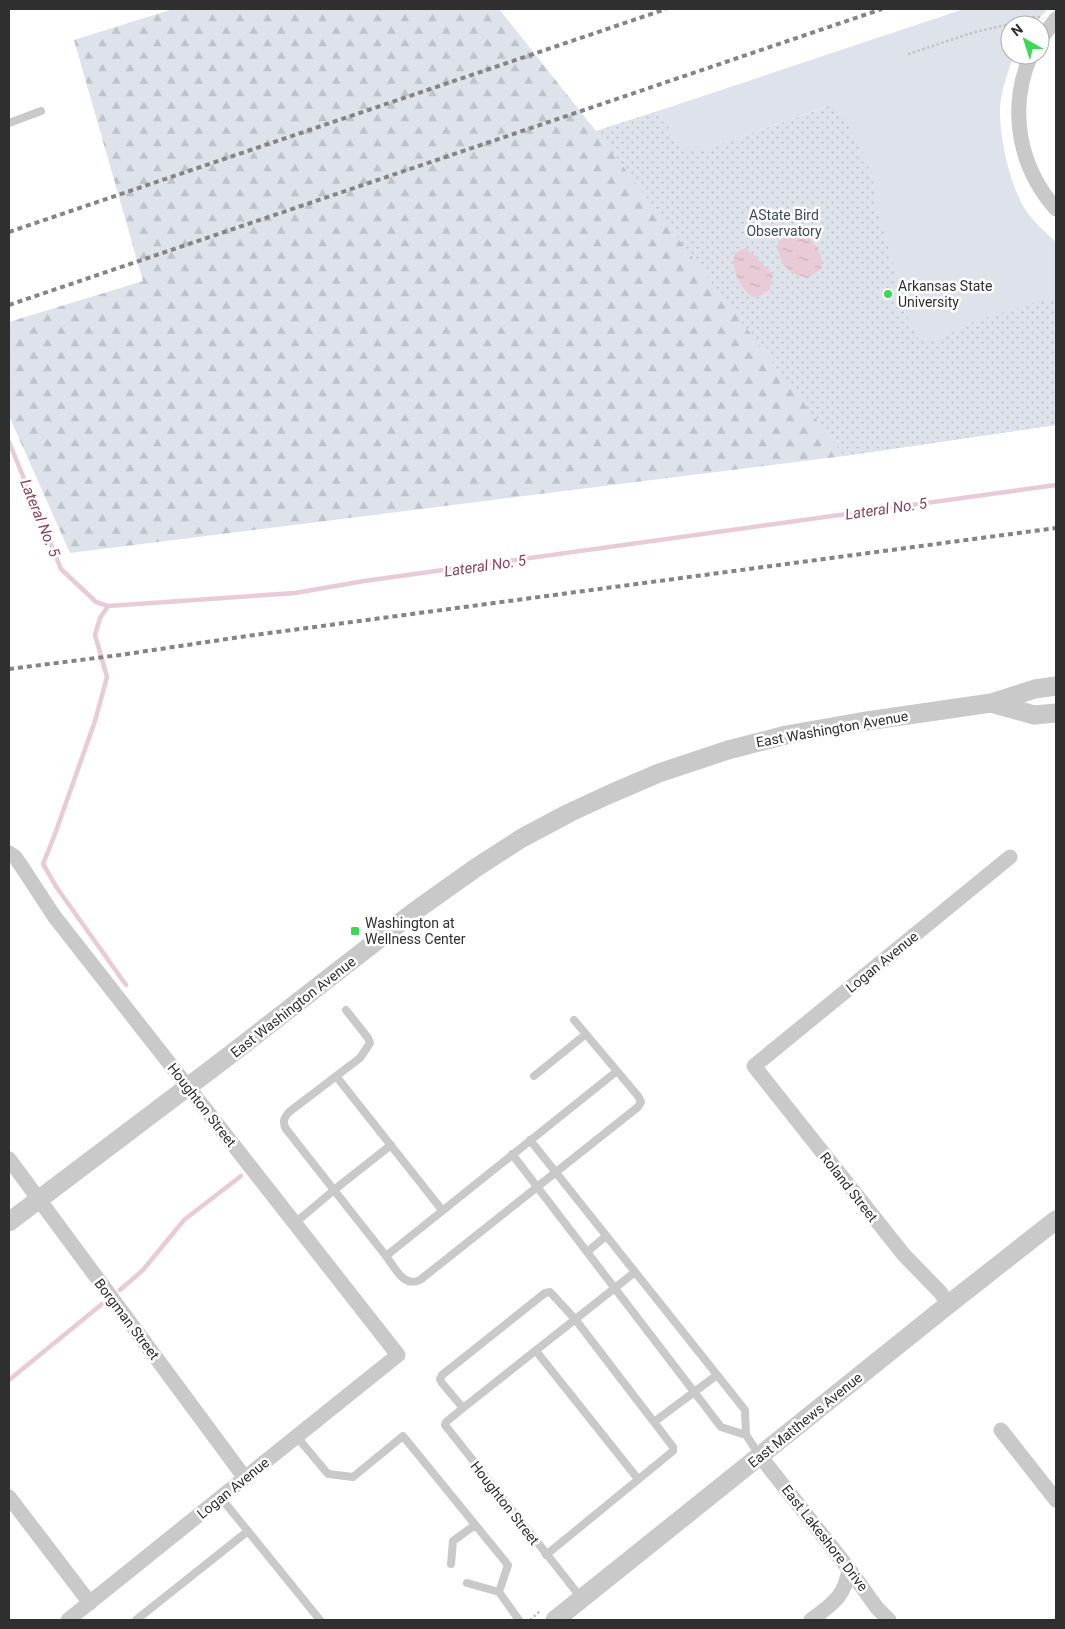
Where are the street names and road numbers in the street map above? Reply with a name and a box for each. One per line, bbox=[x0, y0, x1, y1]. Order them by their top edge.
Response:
street label: East Washington Avenue bbox=[755, 708, 909, 750]
street label: Logan Avenue bbox=[843, 928, 921, 996]
street label: East Washington Avenue bbox=[227, 953, 359, 1061]
street label: Houghton Street bbox=[164, 1060, 240, 1150]
street label: Roland Street bbox=[817, 1149, 881, 1225]
street label: Borgman Street bbox=[91, 1275, 163, 1363]
street label: East Matthews Avenue bbox=[745, 1369, 865, 1471]
street label: Logan Avenue bbox=[194, 1454, 272, 1522]
street label: Houghton Street bbox=[467, 1458, 543, 1548]
street label: East Lakeshore Drive bbox=[779, 1482, 871, 1594]

